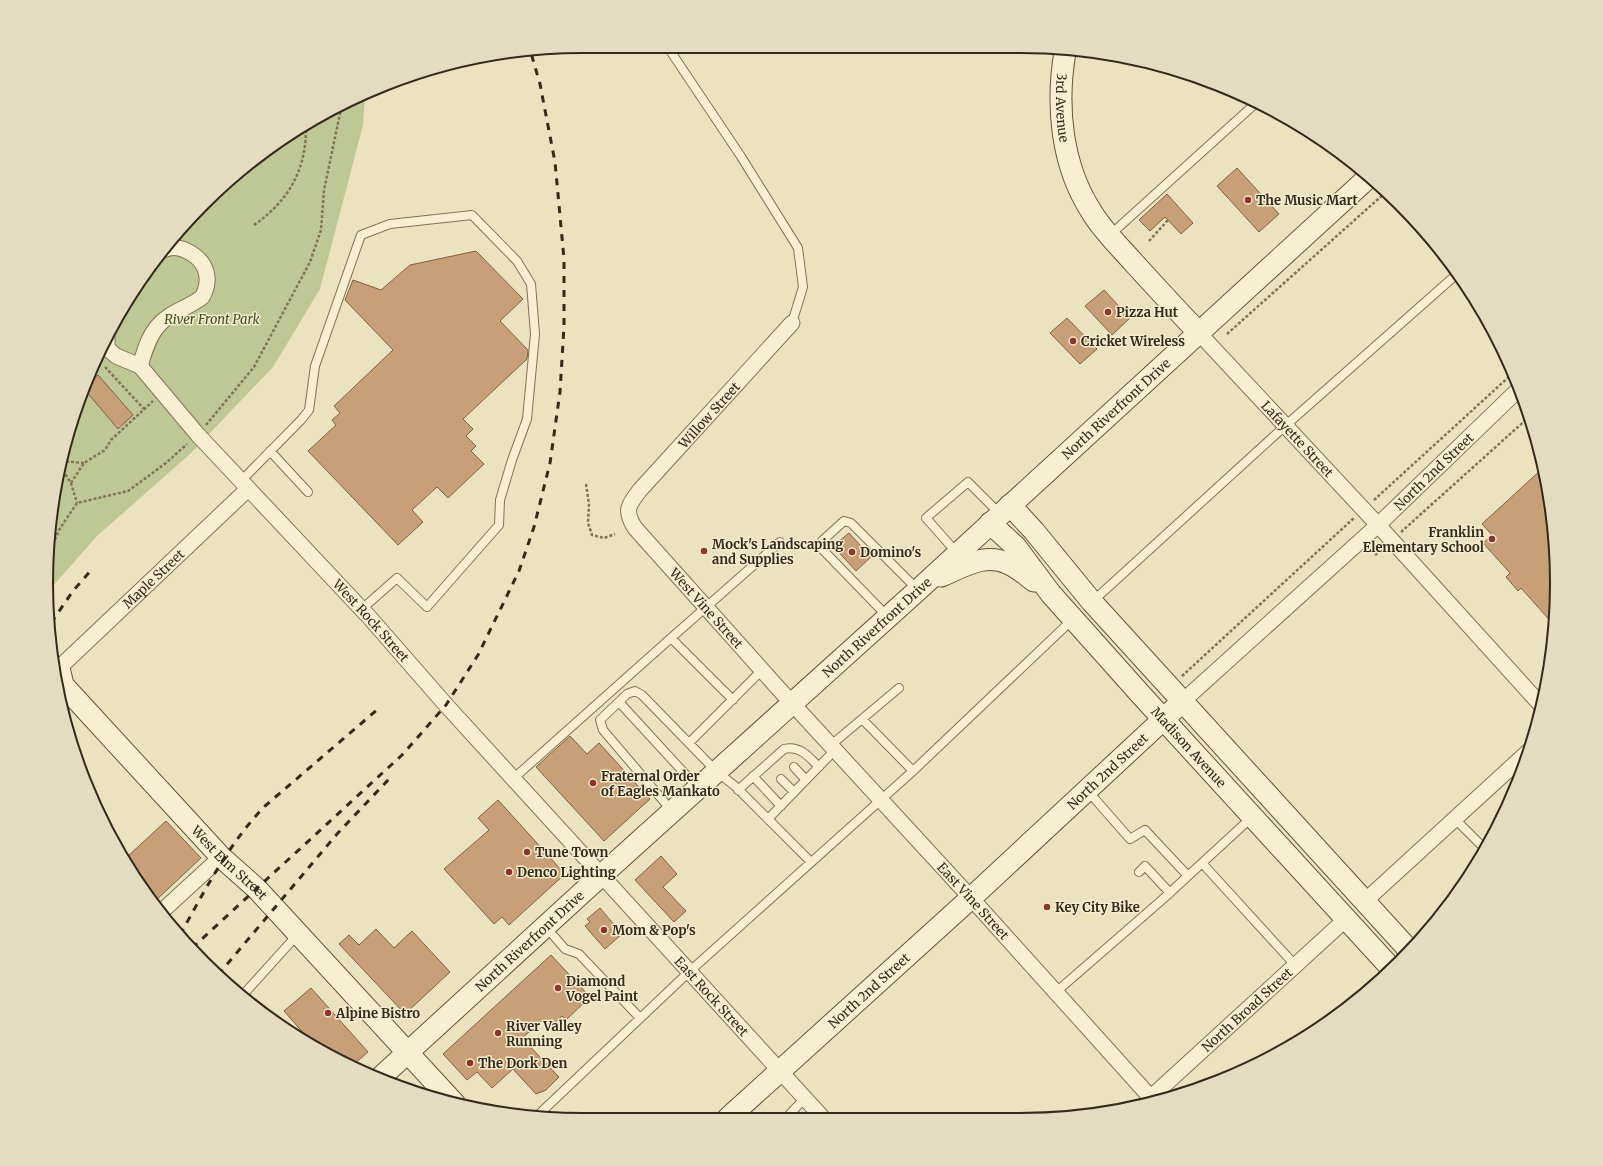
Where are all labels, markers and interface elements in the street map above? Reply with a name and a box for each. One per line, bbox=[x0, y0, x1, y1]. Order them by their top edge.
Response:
street label: 3rd Avenue bbox=[1052, 72, 1073, 144]
place label: The Music Mart bbox=[1256, 192, 1359, 209]
marker: The Music Mart bbox=[1243, 195, 1253, 205]
place label: Pizza Hut bbox=[1116, 304, 1179, 321]
marker: Pizza Hut bbox=[1103, 307, 1113, 317]
park label: River Front Park bbox=[164, 311, 260, 328]
place label: Cricket Wireless bbox=[1081, 333, 1185, 350]
marker: Cricket Wireless bbox=[1068, 336, 1078, 346]
street label: North Riverfront Drive bbox=[1058, 355, 1174, 463]
street label: Willow Street bbox=[674, 378, 744, 453]
street label: Lafayette Street bbox=[1257, 397, 1337, 481]
street label: North 2nd Street bbox=[1390, 429, 1478, 514]
place label: Franklin Elementary School bbox=[1363, 524, 1484, 556]
marker: Franklin Elementary School bbox=[1487, 534, 1497, 544]
place label: Mock's Landscaping and Supplies bbox=[712, 536, 843, 568]
place label: Domino's bbox=[860, 544, 921, 561]
street label: Maple Street bbox=[119, 546, 188, 612]
marker: Mock's Landscaping and Supplies bbox=[699, 546, 709, 556]
marker: Domino's bbox=[847, 547, 857, 557]
street label: West Vine Street bbox=[665, 564, 747, 652]
street label: North Riverfront Drive bbox=[819, 574, 935, 681]
street label: West Rock Street bbox=[328, 575, 413, 666]
street label: Madison Avenue bbox=[1147, 704, 1230, 791]
street label: North 2nd Street bbox=[1064, 730, 1152, 813]
place label: Fraternal Order of Eagles Mankato bbox=[601, 768, 720, 800]
marker: Fraternal Order of Eagles Mankato bbox=[588, 778, 598, 788]
street label: West Elm Street bbox=[187, 822, 271, 904]
place label: Tune Town bbox=[535, 844, 608, 861]
marker: Tune Town bbox=[522, 847, 532, 857]
street label: East Vine Street bbox=[933, 859, 1012, 943]
place label: Denco Lighting bbox=[517, 864, 616, 881]
marker: Denco Lighting bbox=[504, 867, 514, 877]
street label: North Riverfront Drive bbox=[472, 887, 588, 995]
place label: Key City Bike bbox=[1055, 899, 1140, 916]
marker: Key City Bike bbox=[1042, 902, 1052, 912]
place label: Mom & Pop's bbox=[612, 922, 696, 939]
marker: Mom & Pop's bbox=[599, 925, 609, 935]
street label: North 2nd Street bbox=[825, 949, 914, 1032]
street label: East Rock Street bbox=[671, 953, 752, 1040]
street label: North Broad Street bbox=[1198, 964, 1296, 1056]
place label: Diamond Vogel Paint bbox=[565, 973, 639, 1005]
marker: Diamond Vogel Paint bbox=[553, 983, 563, 993]
place label: Alpine Bistro bbox=[335, 1005, 420, 1022]
marker: Alpine Bistro bbox=[323, 1008, 333, 1018]
place label: River Valley Running bbox=[506, 1018, 582, 1050]
marker: River Valley Running bbox=[493, 1028, 503, 1038]
place label: The Dork Den bbox=[478, 1055, 567, 1072]
marker: The Dork Den bbox=[465, 1058, 475, 1068]

